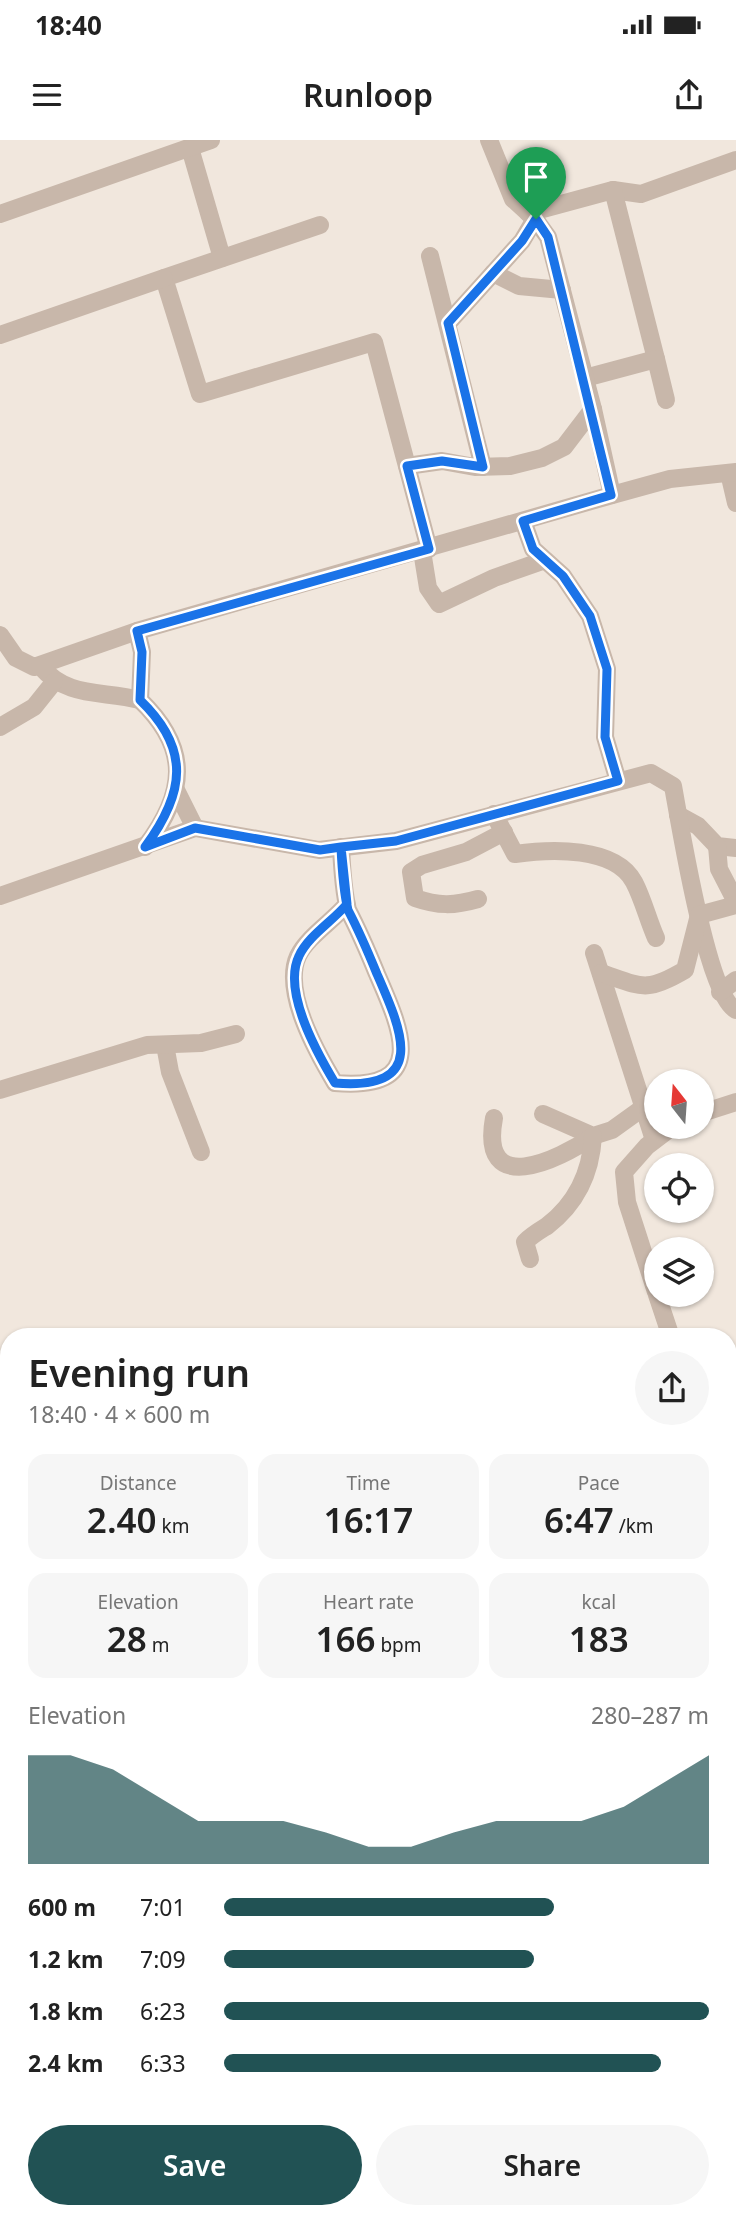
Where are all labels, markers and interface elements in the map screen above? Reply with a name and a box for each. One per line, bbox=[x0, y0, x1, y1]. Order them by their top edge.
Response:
text: 18:40 bbox=[35, 7, 102, 43]
text: Runloop bbox=[303, 73, 433, 116]
icon: menu bbox=[28, 76, 66, 114]
icon: share bbox=[670, 76, 708, 114]
pin bbox=[506, 147, 566, 219]
icon: arrive bbox=[517, 158, 555, 196]
north arrow bbox=[644, 1069, 714, 1139]
map controls bbox=[644, 1069, 714, 1307]
button: locate bbox=[644, 1153, 714, 1223]
button: layers bbox=[644, 1237, 714, 1307]
text: Evening run bbox=[28, 1346, 250, 1398]
button: share bbox=[635, 1351, 709, 1425]
text: 18:40 · 4 × 600 m bbox=[28, 1398, 210, 1430]
text: Distance bbox=[100, 1470, 177, 1496]
text: Time bbox=[347, 1470, 390, 1496]
text: Pace bbox=[578, 1470, 620, 1496]
text: 2.40 bbox=[87, 1496, 157, 1543]
text: 16:17 bbox=[324, 1496, 413, 1543]
text: 6:47 bbox=[544, 1496, 614, 1543]
text: km bbox=[157, 1513, 189, 1539]
text: /km bbox=[614, 1513, 654, 1539]
text: Elevation bbox=[98, 1589, 179, 1615]
text: Heart rate bbox=[323, 1589, 414, 1615]
text: kcal bbox=[581, 1589, 616, 1615]
text: 28 bbox=[107, 1615, 147, 1662]
text: 166 bbox=[315, 1615, 375, 1662]
text: 183 bbox=[569, 1615, 629, 1662]
text: m bbox=[147, 1632, 170, 1658]
text: bpm bbox=[375, 1632, 422, 1658]
text: Elevation bbox=[28, 1699, 126, 1731]
text: 280–287 m bbox=[591, 1699, 709, 1731]
text: 600 m bbox=[28, 1891, 96, 1923]
text: 7:01 bbox=[140, 1891, 186, 1923]
text: 1.2 km bbox=[28, 1943, 103, 1975]
text: 7:09 bbox=[140, 1943, 186, 1975]
text: 1.8 km bbox=[28, 1995, 103, 2027]
text: 6:23 bbox=[140, 1995, 186, 2027]
text: 2.4 km bbox=[28, 2047, 103, 2079]
text: 6:33 bbox=[140, 2047, 186, 2079]
button: Save bbox=[28, 2125, 362, 2205]
button: Share bbox=[376, 2125, 709, 2205]

